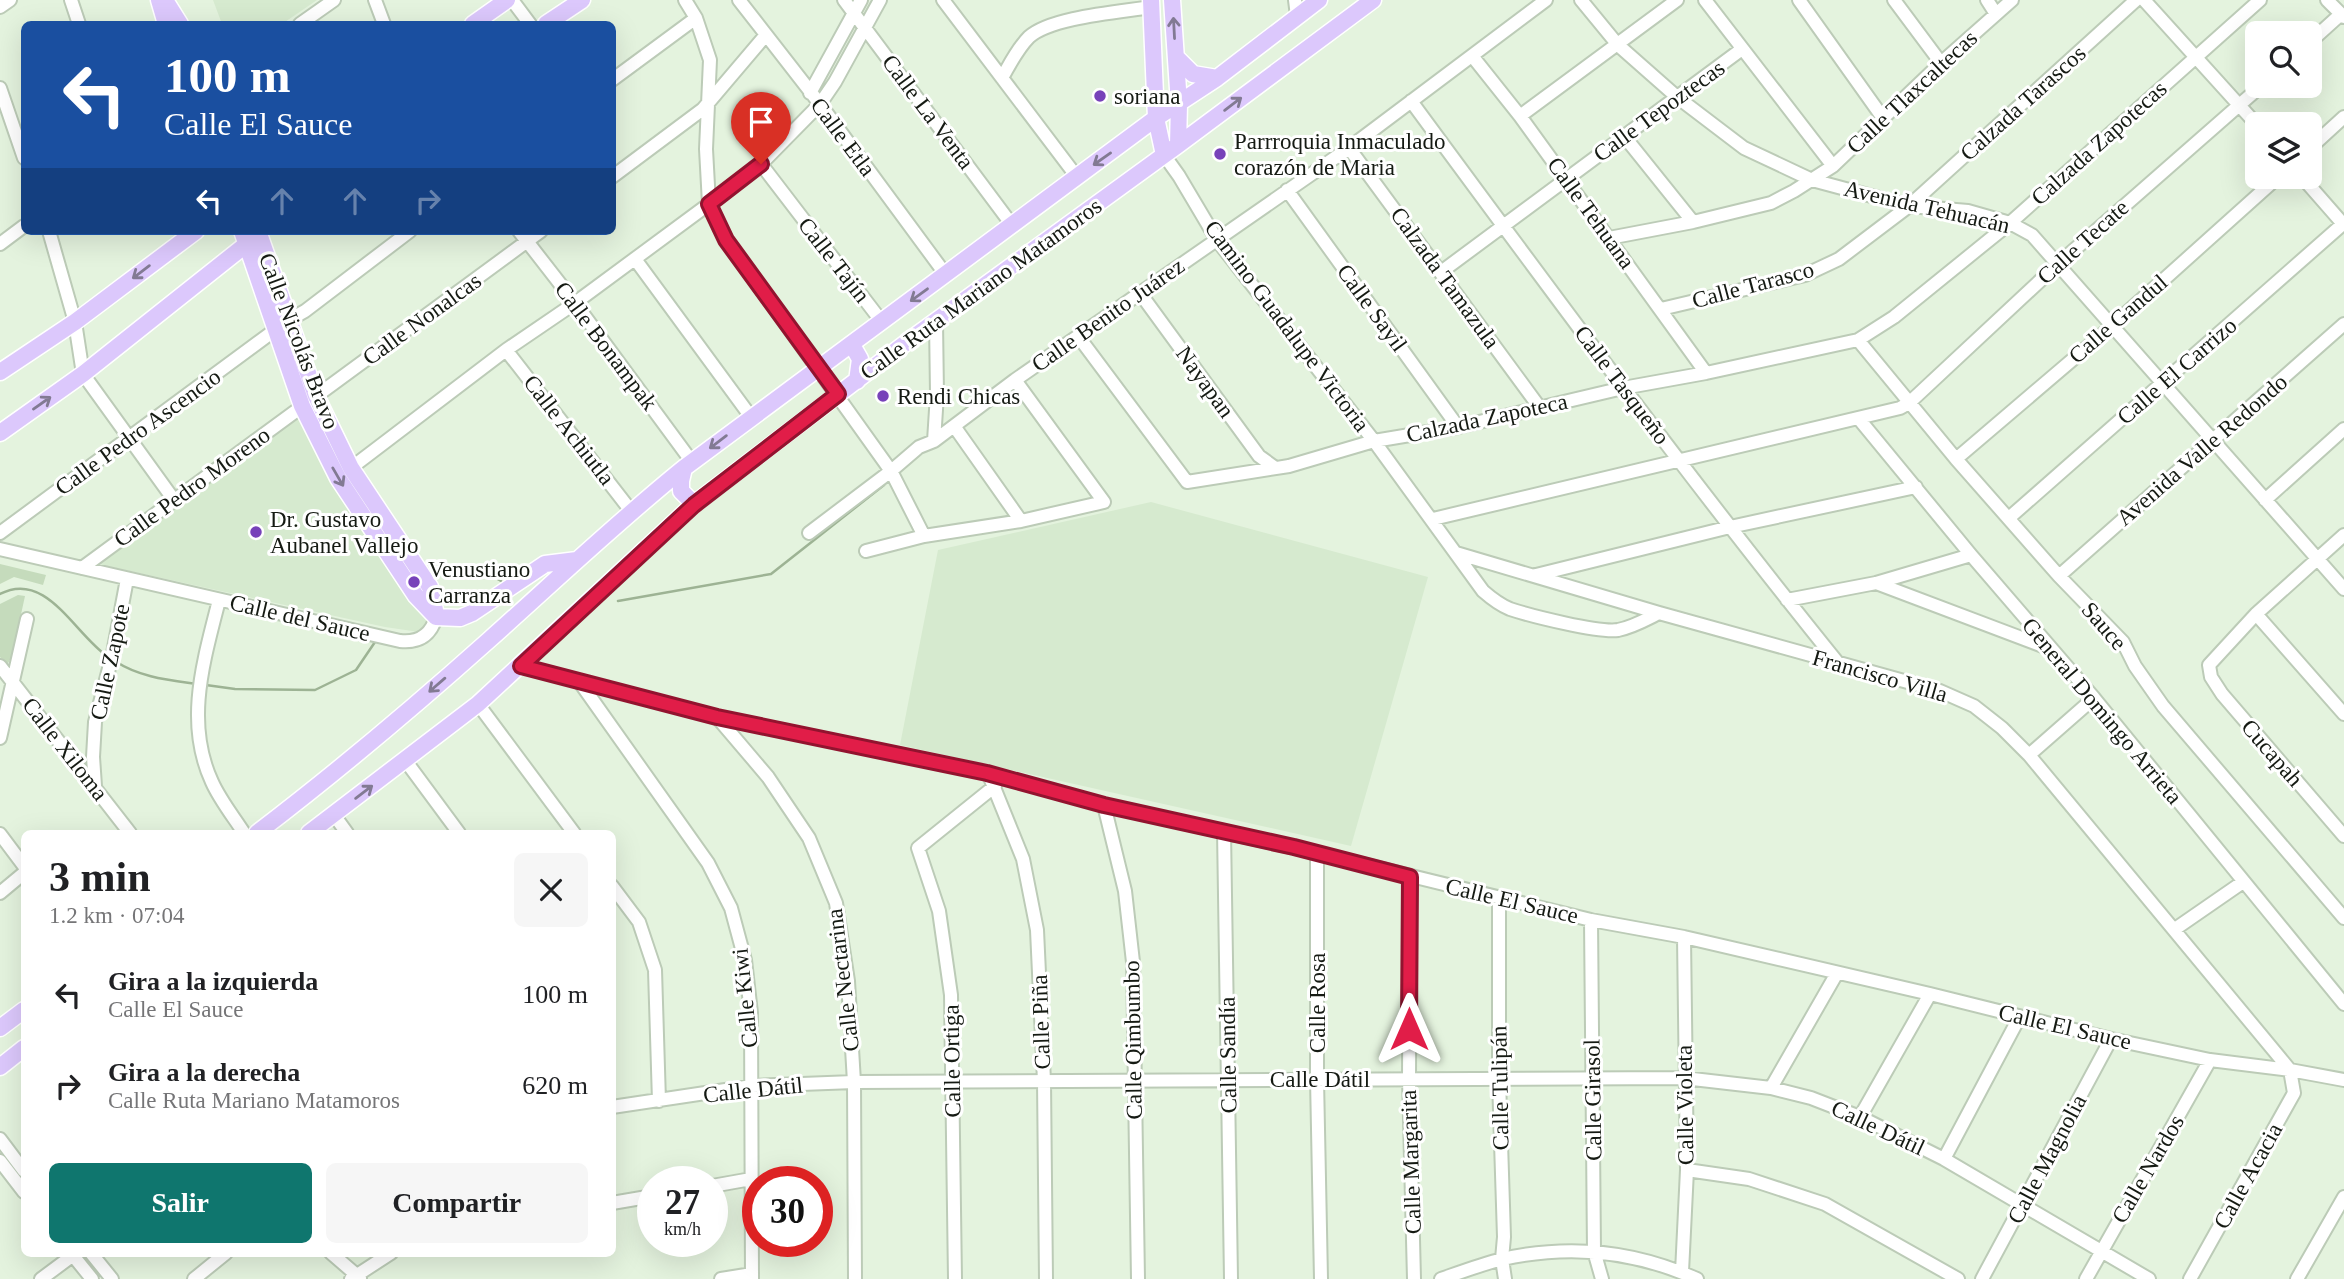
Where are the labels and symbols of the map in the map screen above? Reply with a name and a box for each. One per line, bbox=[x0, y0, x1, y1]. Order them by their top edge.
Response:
one-way arrow bbox=[1167, 17, 1180, 40]
street label: Calle Tlaxcaltecas bbox=[1842, 25, 1982, 159]
street label: Calzada Tarascos bbox=[1955, 40, 2091, 166]
street label: Calle La Venta bbox=[877, 50, 979, 174]
street label: Calle Tepoztecas bbox=[1589, 55, 1729, 167]
street label: Calzada Zapotecas bbox=[2026, 76, 2172, 210]
place label: soriana bbox=[1114, 84, 1180, 109]
marker: soriana bbox=[1092, 88, 1108, 104]
pin bbox=[731, 92, 791, 164]
street label: Calle Etla bbox=[806, 93, 880, 181]
one-way arrow bbox=[1223, 97, 1242, 111]
place label: Parrroquia Inmaculado corazón de Maria bbox=[1234, 129, 1445, 180]
marker: Parrroquia Inmaculado corazón de Maria bbox=[1212, 146, 1228, 162]
one-way arrow bbox=[1093, 152, 1112, 167]
street label: Calle Tehuana bbox=[1542, 152, 1640, 274]
street label: Avenida Tehuacán bbox=[1842, 176, 2013, 238]
street label: Calle Ruta Mariano Matamoros bbox=[856, 193, 1106, 385]
street label: Calle Tecate bbox=[2032, 195, 2134, 289]
street label: Calzada Tamazula bbox=[1385, 203, 1505, 353]
street label: Calle Tajín bbox=[793, 213, 875, 308]
street label: Camino Guadalupe Victoria bbox=[1200, 216, 1374, 436]
street label: Calle Nicolás Bravo bbox=[254, 249, 344, 433]
street label: Calle Benito Juárez bbox=[1027, 253, 1189, 377]
street label: Calle Tarasco bbox=[1689, 257, 1817, 313]
street label: Calle Sayil bbox=[1332, 260, 1412, 356]
one-way arrow bbox=[132, 264, 151, 279]
street label: Calle Nonalcas bbox=[358, 268, 486, 370]
street label: Calle Gandul bbox=[2064, 270, 2172, 368]
street label: Calle Bonampak bbox=[550, 277, 663, 415]
one-way arrow bbox=[910, 288, 929, 302]
street label: Calle El Carrizo bbox=[2112, 313, 2242, 429]
street label: Calle Tasqueño bbox=[1569, 321, 1675, 449]
street label: Nayapan bbox=[1171, 342, 1239, 423]
street label: Calle Pedro Ascencio bbox=[51, 364, 225, 500]
street label: Avenida Valle Redondo bbox=[2112, 369, 2292, 531]
street label: Calle Achiutla bbox=[518, 370, 620, 490]
place label: Rendi Chicas bbox=[897, 384, 1020, 409]
marker: Rendi Chicas bbox=[875, 388, 891, 404]
street label: Calzada Zapoteca bbox=[1404, 389, 1570, 447]
one-way arrow bbox=[32, 396, 51, 410]
street label: Calle Pedro Moreno bbox=[109, 422, 275, 552]
one-way arrow bbox=[709, 435, 727, 450]
one-way arrow bbox=[331, 466, 345, 486]
place label: Dr. Gustavo Aubanel Vallejo bbox=[270, 507, 418, 558]
marker: Dr. Gustavo Aubanel Vallejo bbox=[248, 524, 264, 540]
place label: Venustiano Carranza bbox=[428, 557, 530, 608]
marker: Venustiano Carranza bbox=[406, 574, 422, 590]
street label: Calle del Sauce bbox=[227, 590, 373, 646]
street label: Sauce bbox=[2077, 597, 2131, 655]
street label: Calle Zapote bbox=[85, 602, 135, 722]
street label: General Domingo Arrieta bbox=[2017, 613, 2187, 809]
street label: Francisco Villa bbox=[1810, 645, 1950, 707]
one-way arrow bbox=[428, 677, 446, 693]
street label: Calle Xiloma bbox=[17, 693, 113, 805]
street label: Cucapah bbox=[2236, 714, 2308, 792]
one-way arrow bbox=[354, 784, 373, 799]
street label: Calle El Sauce bbox=[1443, 874, 1581, 928]
street label: Calle Nectarina bbox=[822, 907, 864, 1053]
street label: Calle Kiwi bbox=[727, 947, 763, 1049]
street label: Calle Rosa bbox=[1305, 953, 1330, 1053]
street label: Calle Qimbumbo bbox=[1119, 960, 1147, 1120]
street label: Calle Piña bbox=[1027, 974, 1055, 1070]
position arrow bbox=[1372, 992, 1446, 1066]
street label: Calle Sandía bbox=[1214, 996, 1242, 1114]
street label: Calle El Sauce bbox=[1996, 1000, 2134, 1054]
street label: Calle Ortiga bbox=[939, 1004, 965, 1118]
street label: Calle Tulipán bbox=[1486, 1025, 1514, 1151]
street label: Calle Girasol bbox=[1579, 1039, 1607, 1161]
street label: Calle Violeta bbox=[1671, 1045, 1699, 1165]
street label: Calle Dátil bbox=[1270, 1067, 1370, 1092]
street label: Calle Dátil bbox=[702, 1072, 804, 1108]
street label: Calle Margarita bbox=[1396, 1089, 1426, 1235]
street label: Calle Magnolia bbox=[2003, 1090, 2091, 1228]
street label: Calle Dátil bbox=[1827, 1095, 1929, 1161]
street label: Calle Nardos bbox=[2107, 1110, 2189, 1228]
street label: Calle Acacia bbox=[2209, 1119, 2287, 1233]
speed limit sign: 30 bbox=[742, 1166, 833, 1257]

